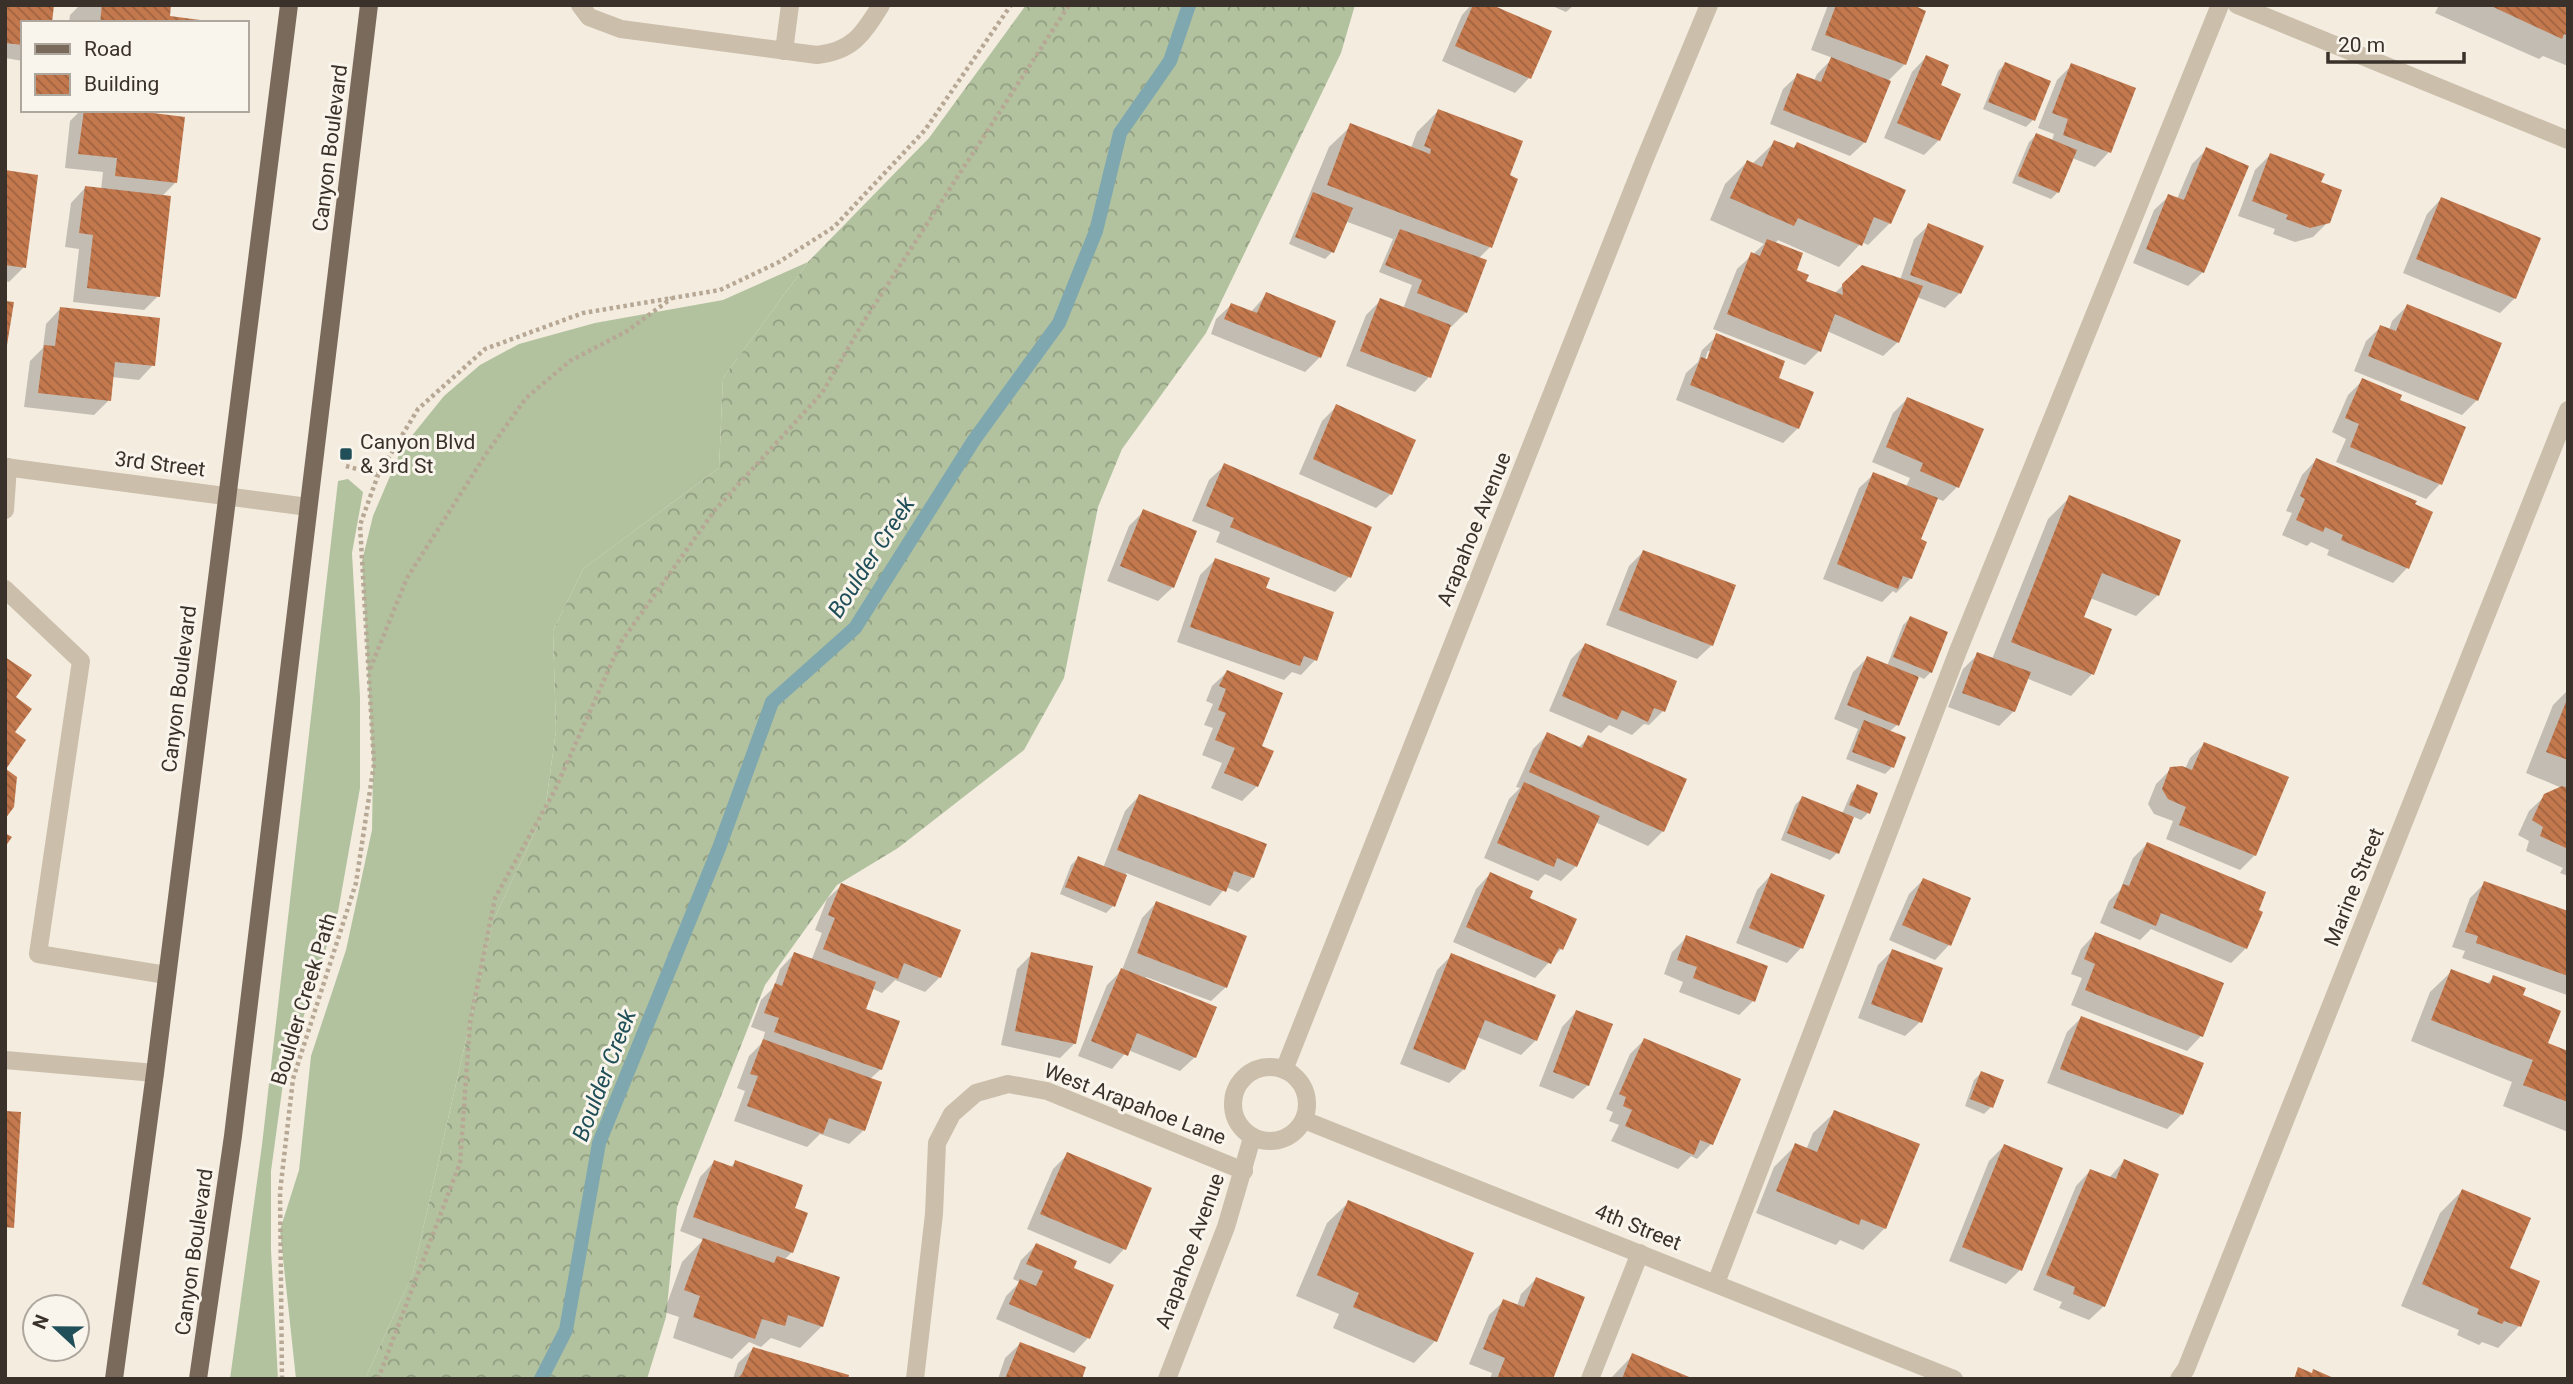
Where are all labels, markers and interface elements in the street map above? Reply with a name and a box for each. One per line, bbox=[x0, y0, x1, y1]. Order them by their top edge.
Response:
legend bbox=[21, 21, 248, 112]
scale bar bbox=[2328, 21, 2464, 65]
text: 20 m bbox=[2338, 33, 2385, 57]
text: Road bbox=[84, 37, 132, 61]
street label: Canyon Boulevard bbox=[308, 63, 352, 233]
text: Building bbox=[84, 72, 159, 96]
place label: Canyon Blvd & 3rd St bbox=[360, 430, 475, 478]
marker: Canyon Blvd & 3rd St bbox=[338, 446, 354, 462]
street label: 3rd Street bbox=[113, 447, 207, 481]
street label: Arapahoe Avenue bbox=[1432, 449, 1516, 609]
water label: Boulder Creek bbox=[822, 491, 921, 623]
street label: Canyon Boulevard bbox=[157, 604, 201, 774]
street label: Marine Street bbox=[2319, 824, 2389, 950]
street label: Boulder Creek Path bbox=[266, 910, 342, 1088]
water label: Boulder Creek bbox=[567, 1005, 642, 1145]
street label: West Arapahoe Lane bbox=[1041, 1058, 1229, 1150]
street label: Canyon Boulevard bbox=[170, 1167, 218, 1337]
street label: Arapahoe Avenue bbox=[1151, 1170, 1229, 1332]
street label: 4th Street bbox=[1591, 1199, 1685, 1255]
north arrow bbox=[21, 1293, 91, 1363]
text: N bbox=[28, 1311, 54, 1332]

